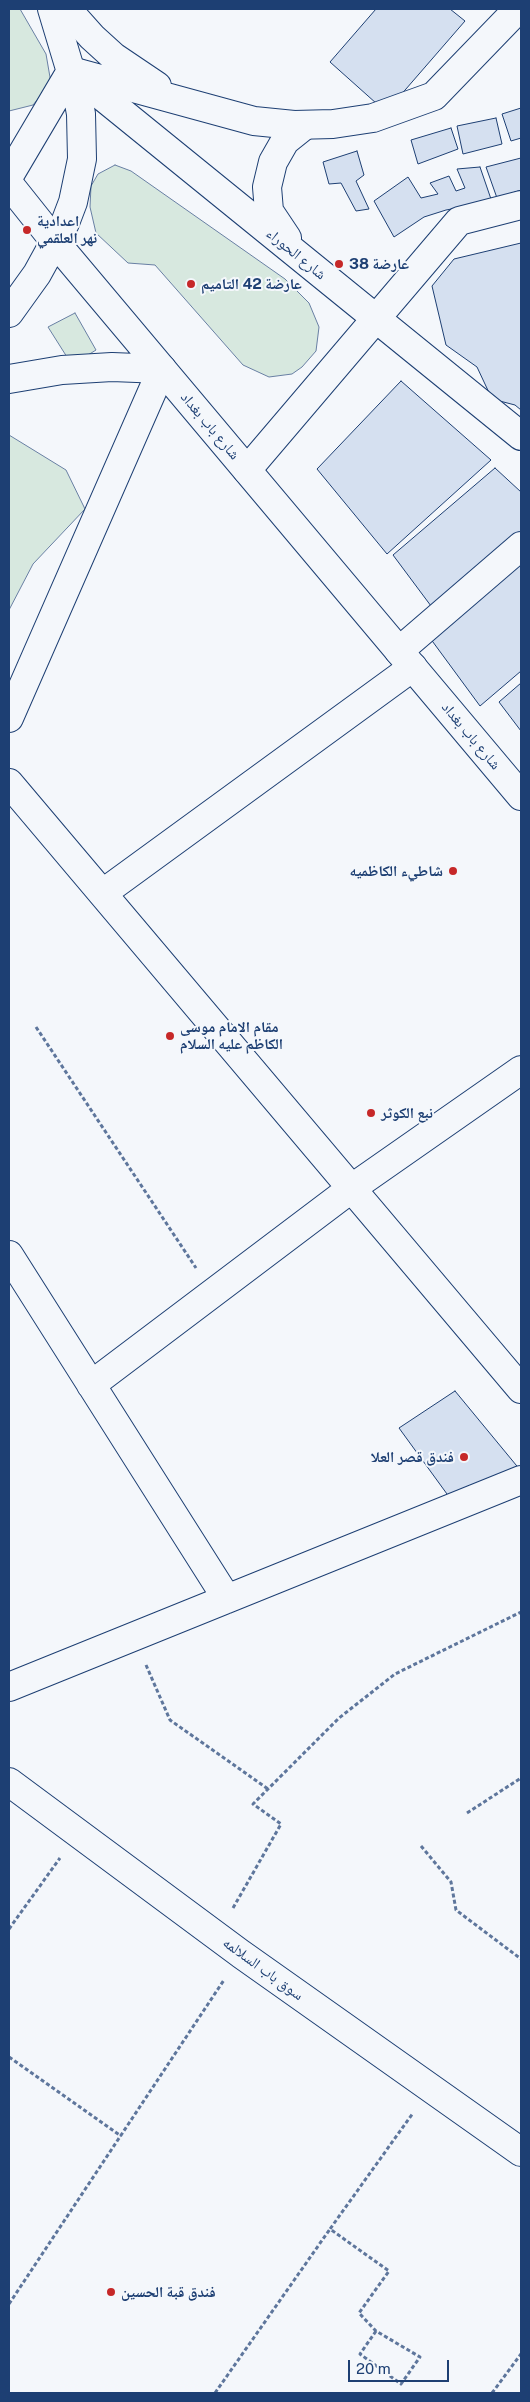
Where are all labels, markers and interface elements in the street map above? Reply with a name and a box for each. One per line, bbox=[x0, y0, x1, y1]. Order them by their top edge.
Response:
place label: اعدادية نهر العلقمي bbox=[37, 212, 97, 247]
marker: اعدادية نهر العلقمي bbox=[21, 224, 33, 236]
street label: شارع الحوراء bbox=[262, 224, 330, 284]
place label: عارضة 38 bbox=[349, 255, 409, 273]
marker: عارضة 38 bbox=[333, 258, 345, 270]
place label: عارضة 42 التاميم bbox=[201, 275, 302, 293]
marker: عارضة 42 التاميم bbox=[185, 278, 197, 290]
street label: شارع باب بغداد bbox=[177, 389, 243, 463]
street label: شارع باب بغداد bbox=[438, 699, 504, 773]
place label: شاطيء الكاظميه bbox=[349, 862, 443, 880]
marker: شاطيء الكاظميه bbox=[447, 865, 459, 877]
place label: مقام الامام موسى الكاظم عليه السلام bbox=[180, 1018, 283, 1053]
marker: مقام الامام موسى الكاظم عليه السلام bbox=[164, 1030, 176, 1042]
place label: نبع الكوثر bbox=[381, 1104, 433, 1122]
marker: نبع الكوثر bbox=[365, 1107, 377, 1119]
place label: فندق قصر العلا bbox=[371, 1448, 454, 1466]
marker: فندق قصر العلا bbox=[458, 1451, 470, 1463]
street label: سوق باب السلالمه bbox=[219, 1934, 307, 2004]
place label: فندق قبة الحسين bbox=[121, 2283, 216, 2301]
marker: فندق قبة الحسين bbox=[105, 2286, 117, 2298]
scale bar bbox=[350, 2350, 451, 2382]
text: 20 m bbox=[356, 2360, 391, 2377]

